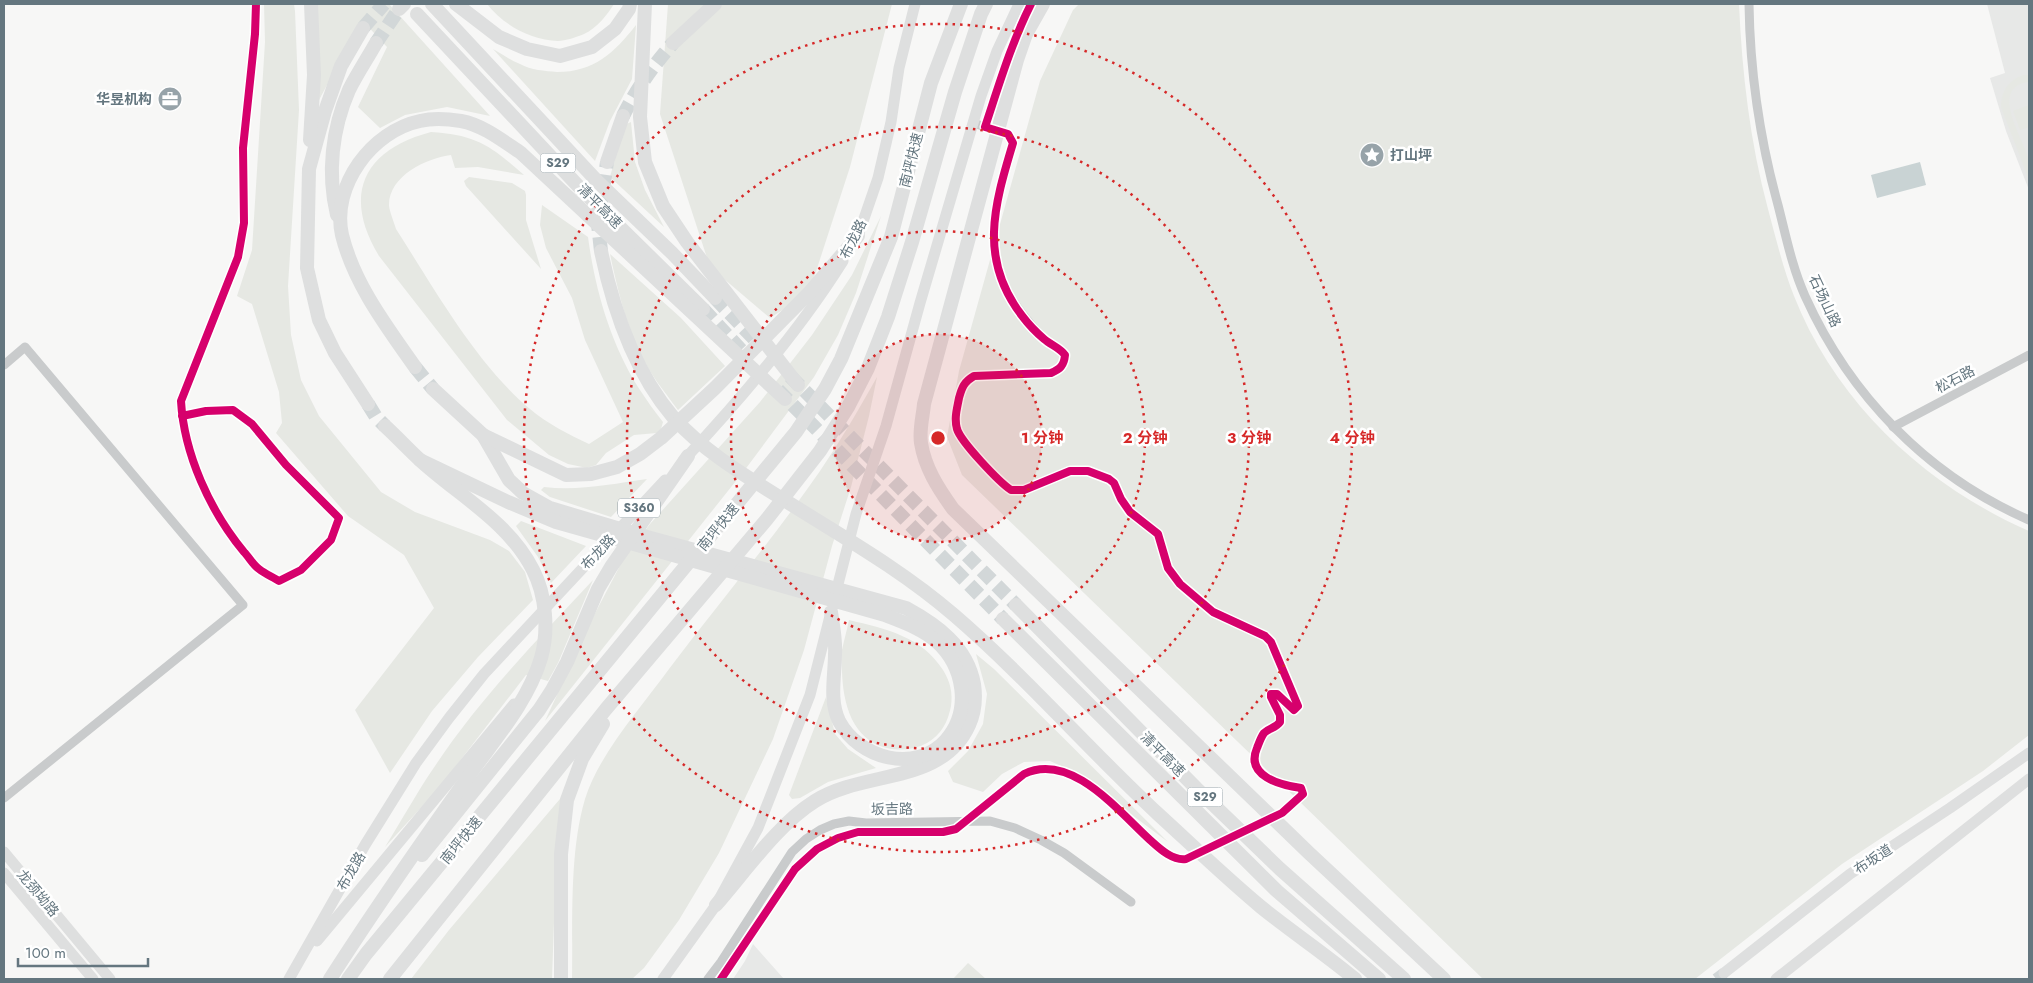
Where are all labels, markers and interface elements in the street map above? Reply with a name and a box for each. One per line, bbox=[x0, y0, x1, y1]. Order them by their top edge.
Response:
office icon: 华昱机构 bbox=[157, 86, 183, 112]
place label: 华昱机构 bbox=[96, 89, 152, 109]
street label: 南坪快速 bbox=[895, 130, 927, 190]
place icon: 打山坪 bbox=[1359, 142, 1385, 168]
place label: 打山坪 bbox=[1390, 145, 1432, 165]
road number: S29 bbox=[540, 154, 576, 172]
street label: 清平高速 bbox=[573, 179, 627, 233]
street label: 布龙路 bbox=[835, 216, 871, 262]
street label: 石场山路 bbox=[1804, 271, 1846, 331]
street label: 松石路 bbox=[1932, 360, 1978, 398]
text: 1 分钟 bbox=[1021, 427, 1063, 449]
text: 2 分钟 bbox=[1123, 427, 1167, 449]
text: 3 分钟 bbox=[1227, 427, 1271, 449]
text: 4 分钟 bbox=[1330, 427, 1374, 449]
centre of rings bbox=[929, 429, 947, 447]
road number: S360 bbox=[618, 498, 660, 518]
street label: 南坪快速 bbox=[693, 499, 743, 555]
street label: 布龙路 bbox=[576, 530, 620, 574]
street label: 清平高速 bbox=[1136, 727, 1190, 781]
road number: S29 bbox=[1188, 788, 1222, 806]
street label: 坂吉路 bbox=[871, 799, 913, 819]
street label: 南坪快速 bbox=[436, 812, 486, 868]
street label: 布坂道 bbox=[1850, 839, 1896, 879]
street label: 布龙路 bbox=[332, 848, 370, 894]
street label: 龙颈坳路 bbox=[12, 865, 64, 921]
scale bar bbox=[18, 936, 148, 968]
text: 100 m bbox=[25, 942, 66, 964]

